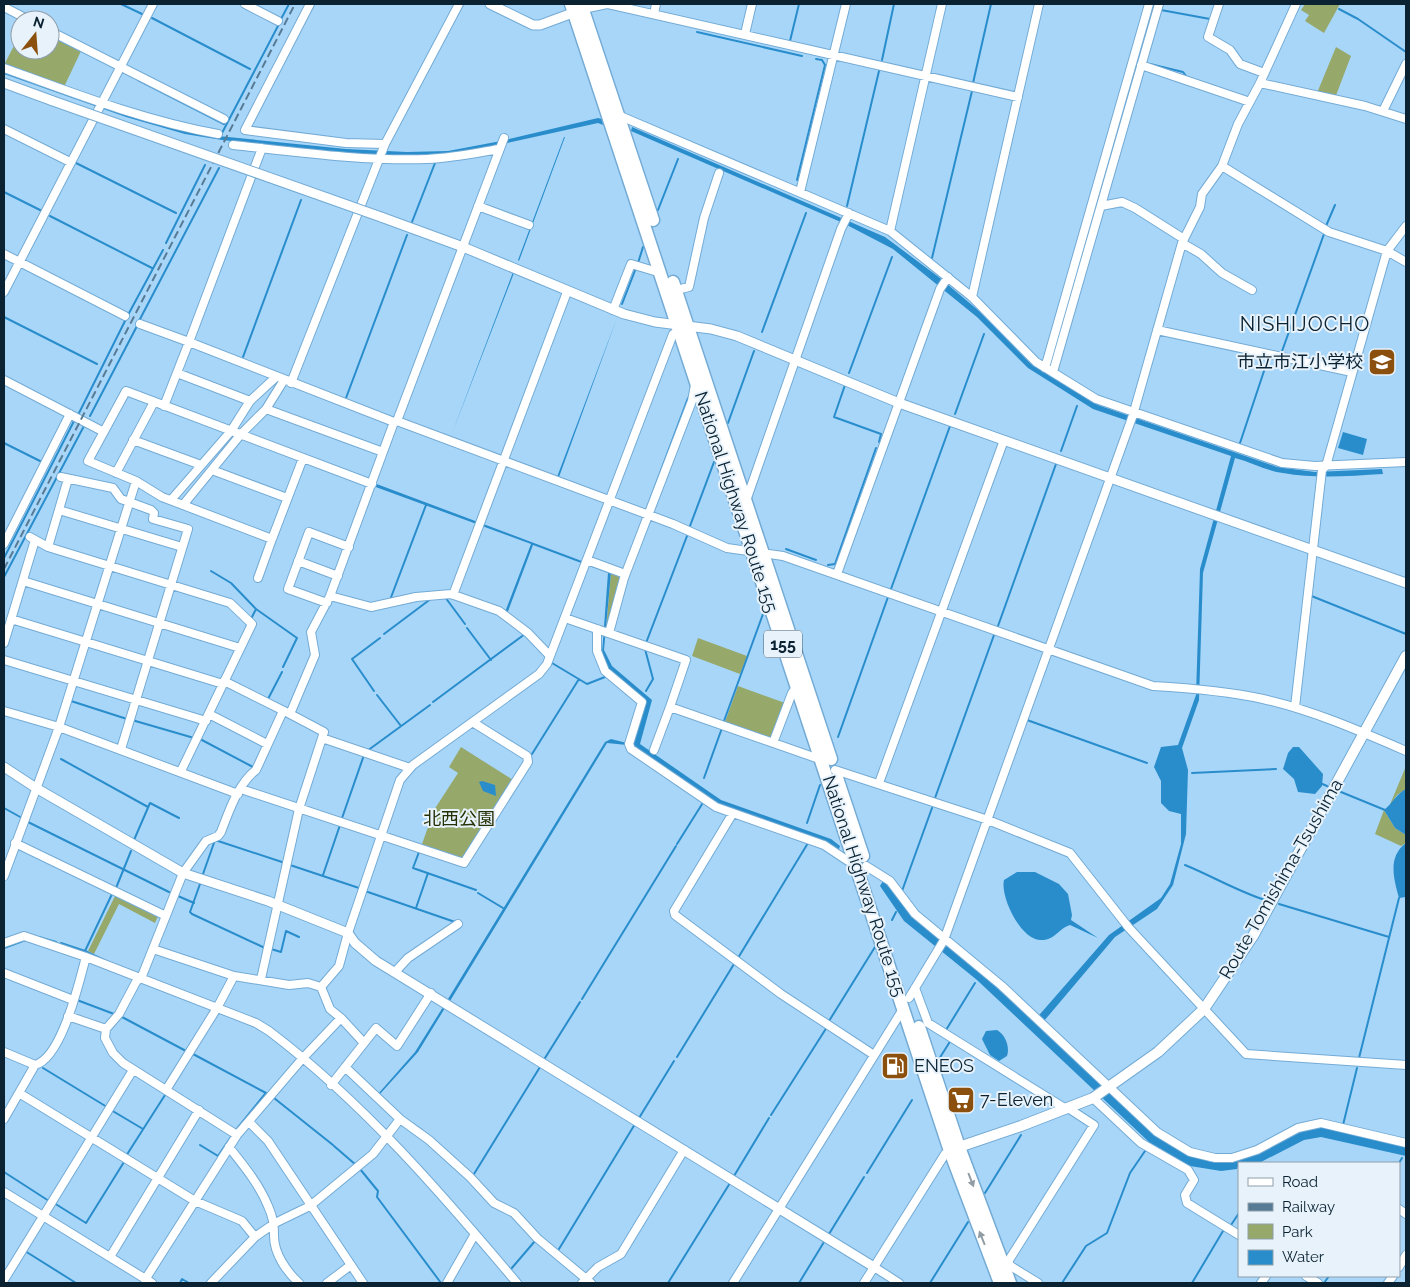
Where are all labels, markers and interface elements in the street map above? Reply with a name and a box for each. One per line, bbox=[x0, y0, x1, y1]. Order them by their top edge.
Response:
north arrow bbox=[10, 10, 60, 60]
text: N bbox=[31, 13, 46, 32]
district label: NISHIJOCHO bbox=[1240, 312, 1370, 336]
school or university icon: 市立市江小学校 bbox=[1367, 347, 1397, 377]
place label: 市立市江小学校 bbox=[1237, 351, 1363, 372]
street label: National Highway Route 155 bbox=[691, 389, 782, 615]
road number: 155 bbox=[764, 630, 802, 658]
street label: National Highway Route 155 bbox=[819, 773, 910, 999]
street label: Route Tomishima-Tsushima bbox=[1215, 775, 1347, 982]
park label: 北西公園 bbox=[423, 808, 495, 829]
fuel station icon: ENEOS bbox=[880, 1051, 910, 1081]
place label: ENEOS bbox=[914, 1055, 974, 1076]
supermarket icon: 7-Eleven bbox=[946, 1085, 976, 1115]
place label: 7-Eleven bbox=[980, 1089, 1053, 1110]
legend bbox=[1238, 1162, 1400, 1277]
one-way arrow bbox=[968, 1172, 975, 1187]
text: Road bbox=[1282, 1173, 1318, 1191]
text: Railway bbox=[1282, 1198, 1335, 1216]
text: Park bbox=[1282, 1223, 1313, 1241]
one-way arrow bbox=[978, 1230, 986, 1245]
text: Water bbox=[1282, 1248, 1325, 1266]

